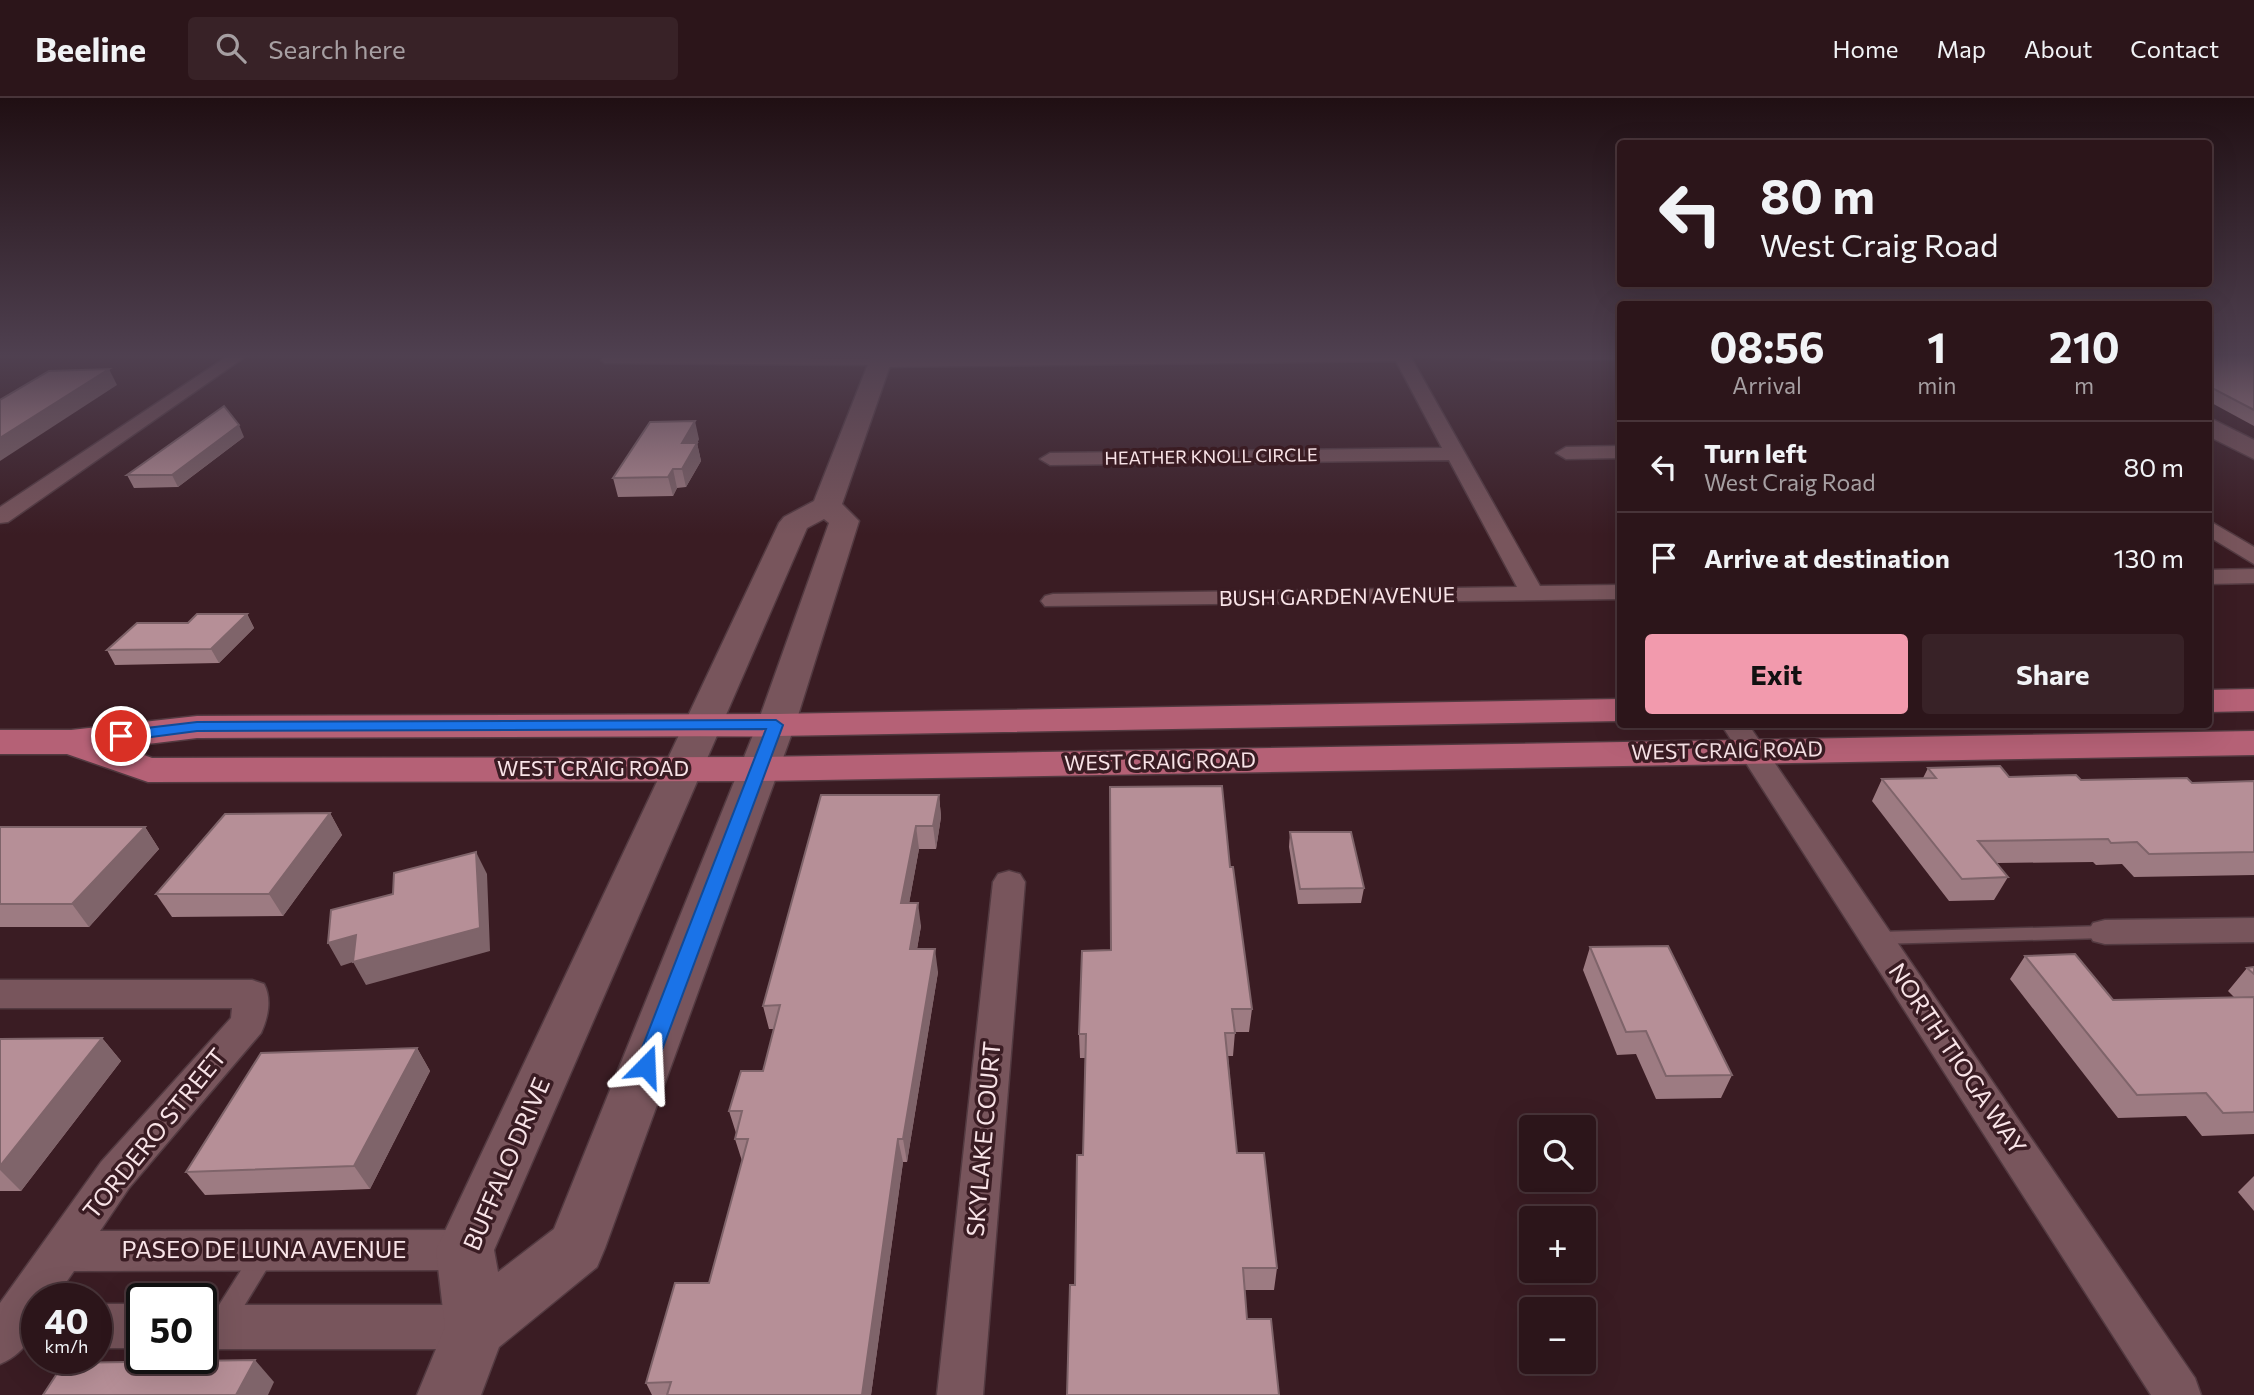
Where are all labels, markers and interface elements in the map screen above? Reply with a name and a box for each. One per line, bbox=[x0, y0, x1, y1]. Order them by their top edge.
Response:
search box bbox=[188, 17, 678, 80]
text: Beeline bbox=[35, 28, 146, 69]
icon: search bbox=[212, 29, 250, 67]
text: Search here bbox=[268, 33, 406, 64]
text: Home bbox=[1833, 34, 1899, 63]
text: Map bbox=[1937, 34, 1986, 63]
text: About bbox=[2024, 34, 2092, 63]
text: Contact bbox=[2130, 34, 2219, 63]
text: 80 m bbox=[1760, 164, 1875, 224]
icon: left bbox=[1645, 168, 1736, 259]
text: West Craig Road bbox=[1760, 224, 1999, 264]
text: 08:56 bbox=[1709, 320, 1825, 372]
text: 1 bbox=[1927, 320, 1946, 372]
text: 210 bbox=[2049, 320, 2120, 372]
text: Arrival bbox=[1732, 371, 1802, 399]
text: min bbox=[1917, 371, 1956, 399]
text: m bbox=[2074, 371, 2094, 399]
text: Turn left bbox=[1704, 437, 1807, 468]
street label: HEATHER KNOLL CIRCLE bbox=[1104, 443, 1318, 469]
icon: left bbox=[1645, 448, 1683, 486]
text: 80 m bbox=[2124, 451, 2184, 482]
text: West Craig Road bbox=[1704, 468, 1875, 496]
icon: arrive bbox=[1645, 539, 1683, 577]
text: Arrive at destination bbox=[1704, 542, 1950, 573]
text: 130 m bbox=[2113, 542, 2184, 573]
street label: BUSH GARDEN AVENUE bbox=[1219, 581, 1455, 610]
button: Exit bbox=[1645, 634, 1908, 714]
button: Share bbox=[1922, 634, 2184, 714]
pin bbox=[91, 706, 151, 766]
icon: arrive bbox=[102, 717, 140, 755]
street label: WEST CRAIG ROAD bbox=[1631, 735, 1823, 764]
street label: WEST CRAIG ROAD bbox=[1064, 746, 1256, 775]
street label: WEST CRAIG ROAD bbox=[497, 755, 689, 780]
street label: NORTH TIOGA WAY bbox=[1883, 957, 2033, 1160]
position arrow bbox=[609, 1029, 683, 1103]
street label: SKYLAKE COURT bbox=[960, 1040, 1005, 1238]
street label: TORDERO STREET bbox=[76, 1042, 232, 1224]
street label: BUFFALO DRIVE bbox=[456, 1073, 555, 1254]
map controls bbox=[1519, 1115, 1596, 1374]
button: search bbox=[1519, 1115, 1596, 1192]
button: + bbox=[1519, 1206, 1596, 1283]
street label: PASEO DE LUNA AVENUE bbox=[121, 1234, 407, 1263]
speed limit sign: 50 bbox=[126, 1283, 217, 1374]
button: − bbox=[1519, 1297, 1596, 1374]
text: 40 bbox=[44, 1298, 89, 1341]
text: km/h bbox=[45, 1335, 88, 1357]

